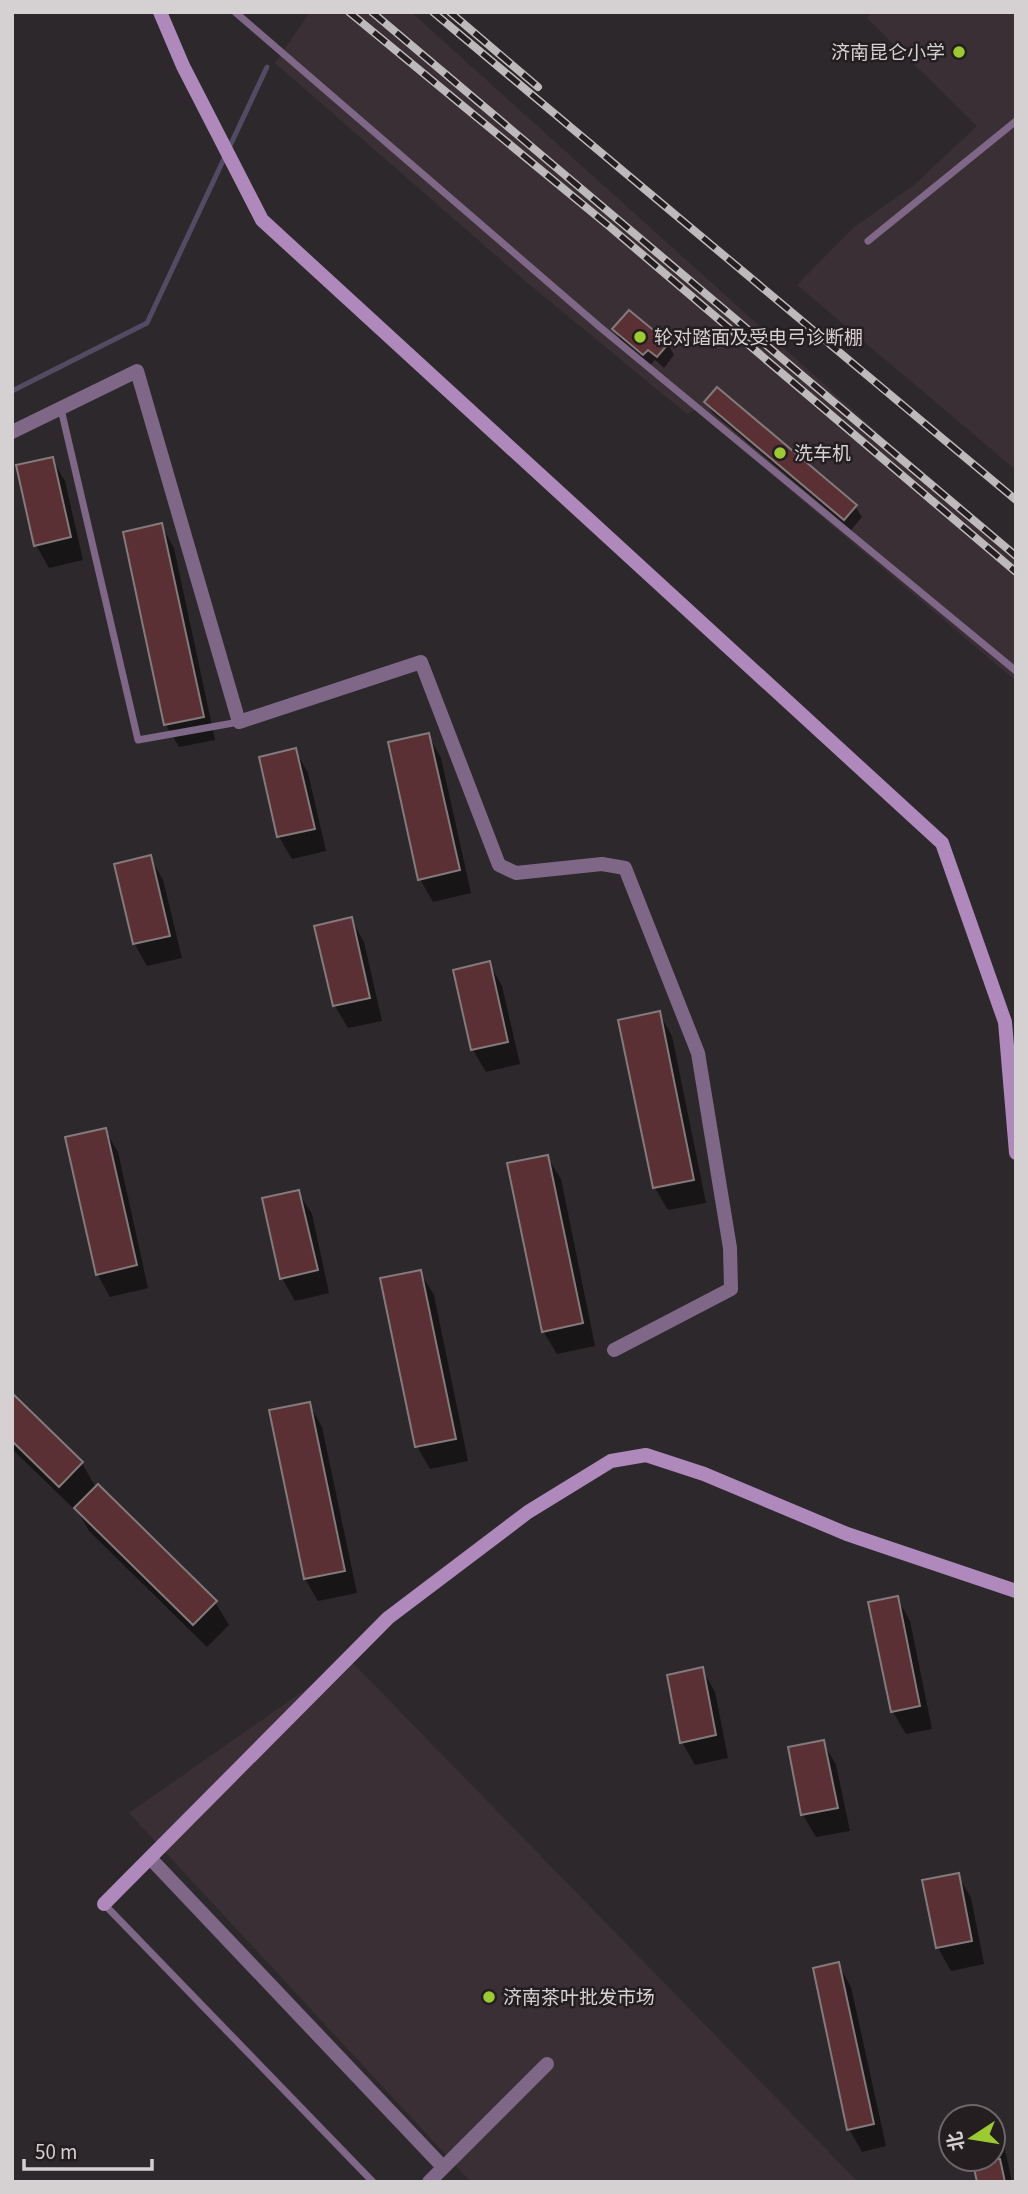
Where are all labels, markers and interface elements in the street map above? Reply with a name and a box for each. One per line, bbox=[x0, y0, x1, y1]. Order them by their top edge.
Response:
place label: 济南昆仑小学 bbox=[831, 40, 945, 67]
marker: 济南昆仑小学 bbox=[951, 44, 967, 60]
place label: 轮对踏面及受电弓诊断棚 bbox=[654, 325, 863, 352]
marker: 轮对踏面及受电弓诊断棚 bbox=[632, 329, 648, 345]
place label: 洗车机 bbox=[794, 441, 851, 468]
marker: 洗车机 bbox=[772, 445, 788, 461]
place label: 济南茶叶批发市场 bbox=[503, 1985, 655, 2012]
marker: 济南茶叶批发市场 bbox=[481, 1989, 497, 2005]
north arrow bbox=[937, 2103, 1007, 2173]
scale bar bbox=[24, 2128, 152, 2172]
text: 北 bbox=[942, 2129, 972, 2153]
text: 50 m bbox=[35, 2137, 77, 2167]

